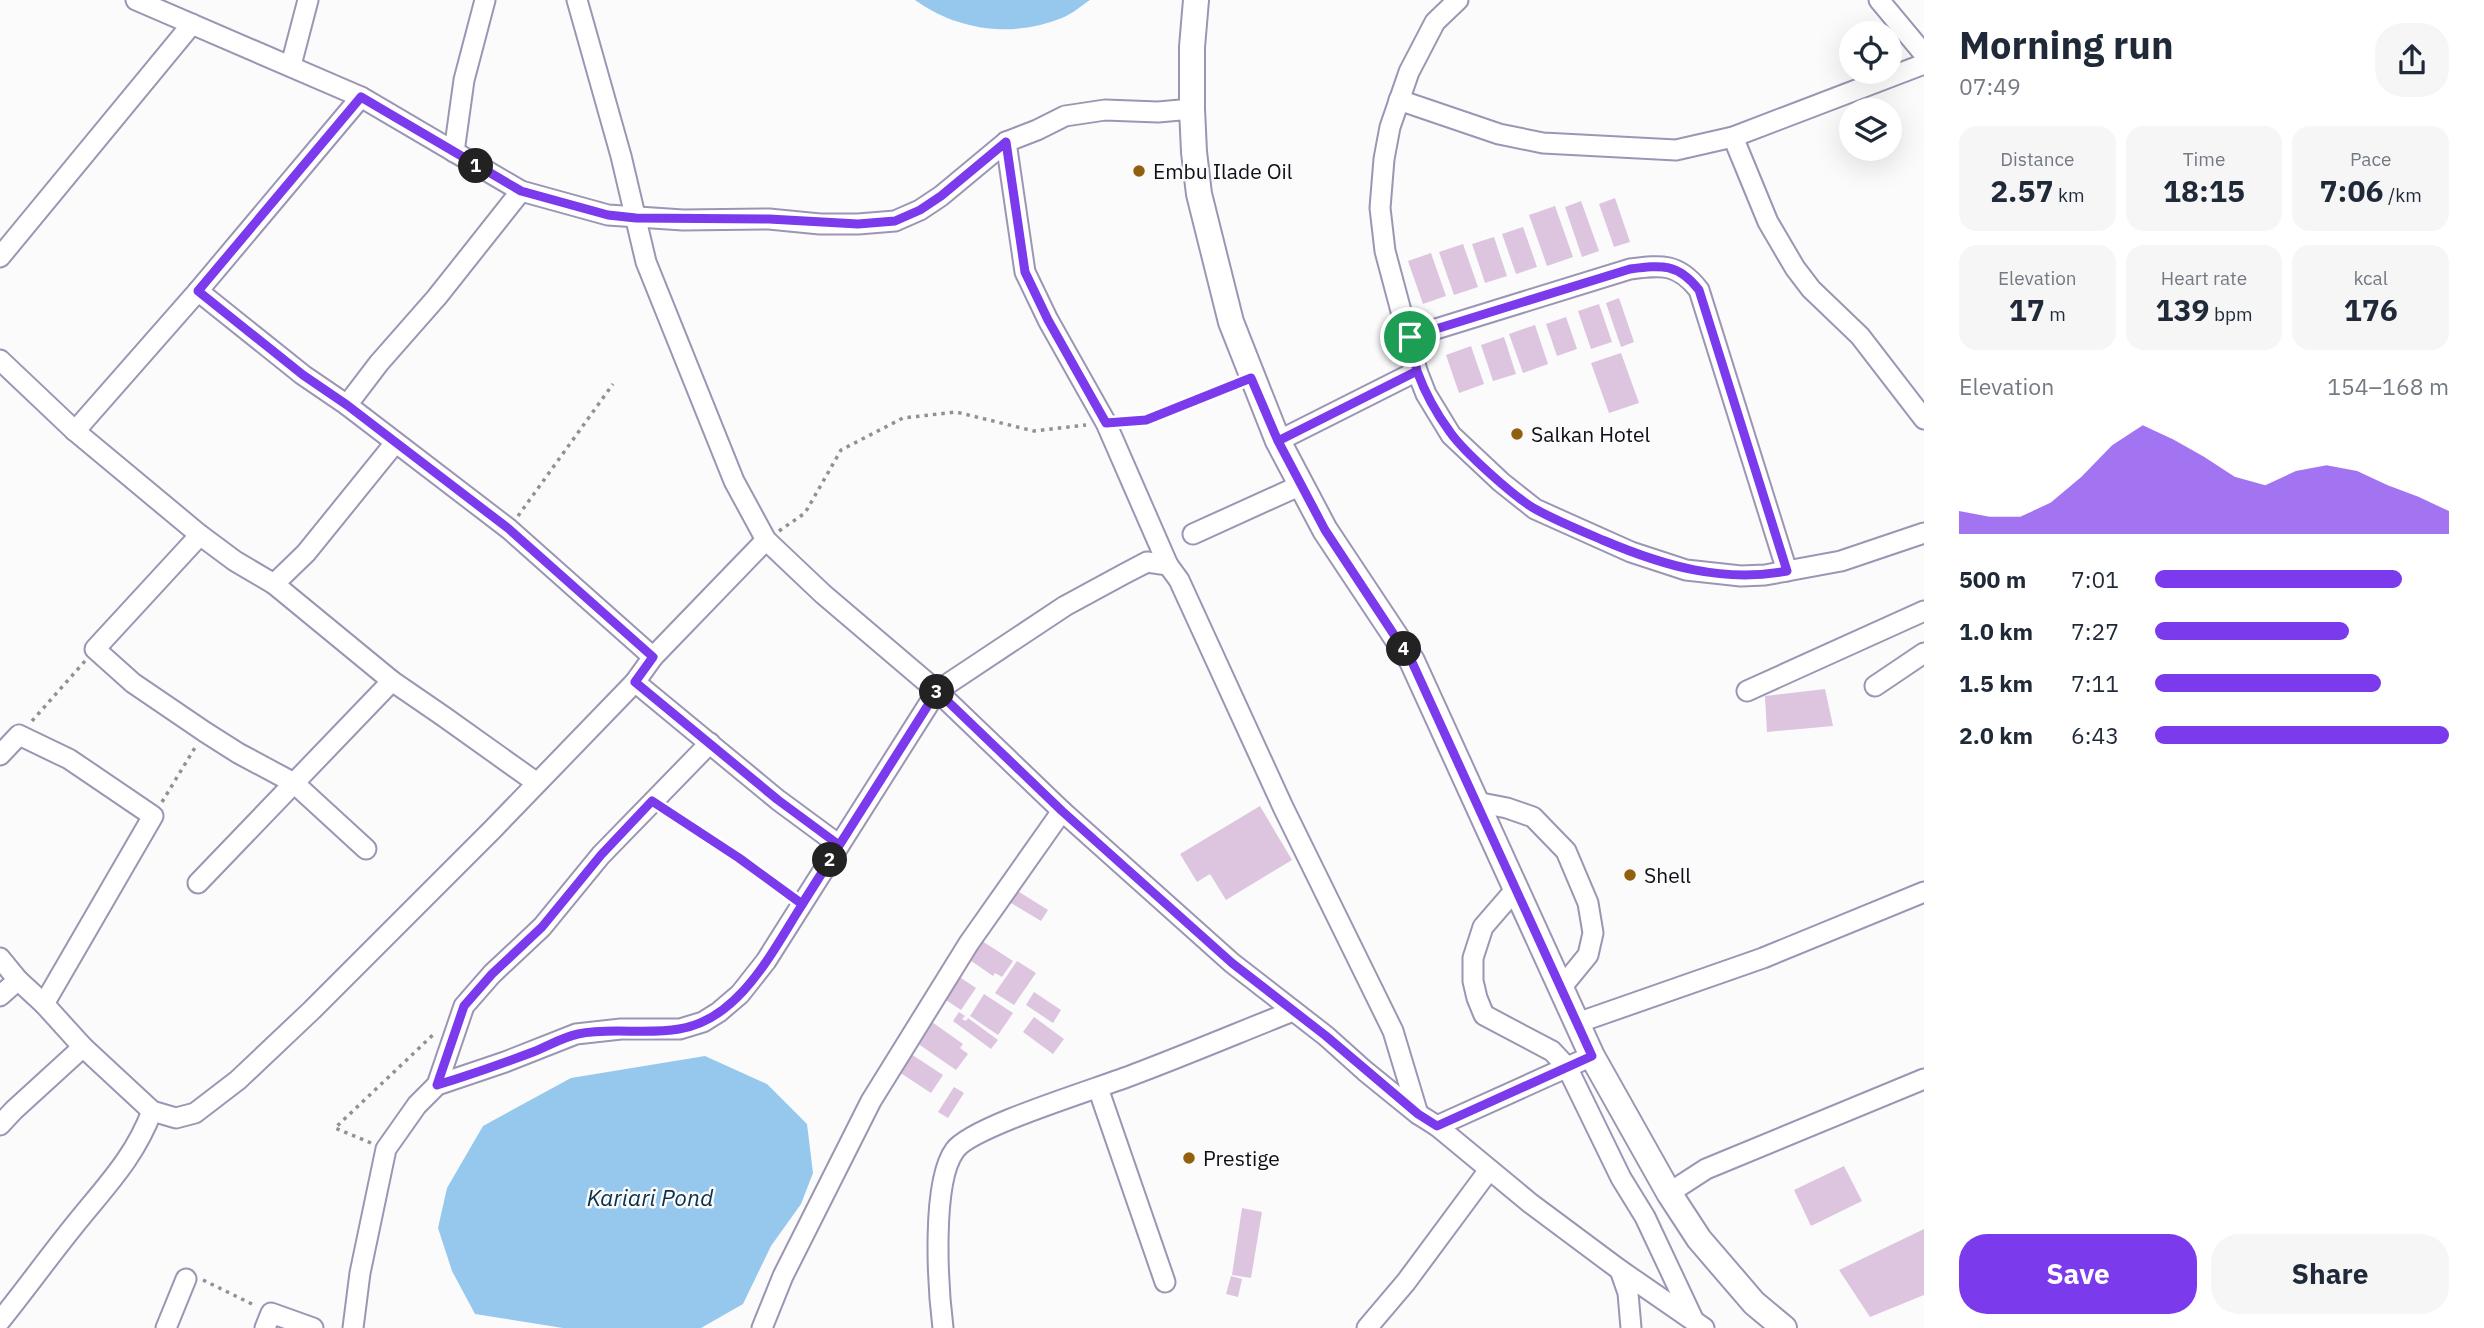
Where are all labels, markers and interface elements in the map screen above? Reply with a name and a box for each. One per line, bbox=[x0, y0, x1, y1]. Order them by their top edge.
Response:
text: Morning run bbox=[1959, 20, 2174, 69]
map controls bbox=[1839, 21, 1902, 161]
button: locate bbox=[1839, 21, 1902, 84]
button: share bbox=[2375, 23, 2449, 97]
text: 07:49 bbox=[1959, 71, 2021, 101]
button: layers bbox=[1839, 98, 1902, 161]
text: Distance bbox=[2000, 147, 2074, 171]
text: Time bbox=[2183, 147, 2225, 171]
text: Pace bbox=[2350, 147, 2391, 171]
pin: 1 bbox=[458, 148, 494, 184]
text: 1 bbox=[470, 153, 481, 177]
place label: Embu Ilade Oil bbox=[1153, 157, 1293, 185]
marker: Embu Ilade Oil bbox=[1131, 163, 1147, 179]
text: 2.57 bbox=[1990, 171, 2053, 210]
text: 18:15 bbox=[2163, 171, 2245, 210]
text: 7:06 bbox=[2320, 171, 2383, 210]
text: km bbox=[2053, 183, 2085, 207]
text: /km bbox=[2383, 183, 2422, 207]
text: Elevation bbox=[1998, 266, 2077, 290]
text: Heart rate bbox=[2161, 266, 2247, 290]
text: kcal bbox=[2353, 266, 2388, 290]
text: 17 bbox=[2009, 290, 2045, 329]
text: 139 bbox=[2155, 290, 2209, 329]
text: 176 bbox=[2344, 290, 2398, 329]
text: m bbox=[2045, 302, 2066, 326]
text: bpm bbox=[2209, 302, 2253, 326]
pin bbox=[1380, 307, 1440, 367]
icon: arrive bbox=[1391, 318, 1429, 356]
text: Elevation bbox=[1959, 371, 2054, 401]
text: 154–168 m bbox=[2327, 371, 2449, 401]
place label: Salkan Hotel bbox=[1531, 420, 1651, 448]
marker: Salkan Hotel bbox=[1509, 426, 1525, 442]
text: 500 m bbox=[1959, 564, 2026, 594]
text: 7:01 bbox=[2071, 564, 2119, 594]
text: 1.0 km bbox=[1959, 616, 2033, 646]
text: 7:27 bbox=[2071, 616, 2119, 646]
pin: 4 bbox=[1386, 632, 1422, 666]
text: 4 bbox=[1398, 636, 1409, 660]
text: 1.5 km bbox=[1959, 668, 2033, 698]
text: 7:11 bbox=[2071, 668, 2119, 698]
pin: 3 bbox=[920, 674, 954, 710]
text: 3 bbox=[931, 679, 942, 703]
text: 2.0 km bbox=[1959, 720, 2033, 750]
text: 6:43 bbox=[2071, 720, 2119, 750]
pin: 2 bbox=[812, 842, 848, 878]
text: 2 bbox=[824, 847, 835, 871]
place label: Shell bbox=[1644, 861, 1691, 889]
marker: Shell bbox=[1622, 867, 1638, 883]
place label: Prestige bbox=[1203, 1144, 1280, 1172]
marker: Prestige bbox=[1181, 1150, 1197, 1166]
water label: Kariari Pond bbox=[587, 1182, 714, 1212]
button: Save bbox=[1959, 1234, 2197, 1314]
button: Share bbox=[2211, 1234, 2449, 1314]

